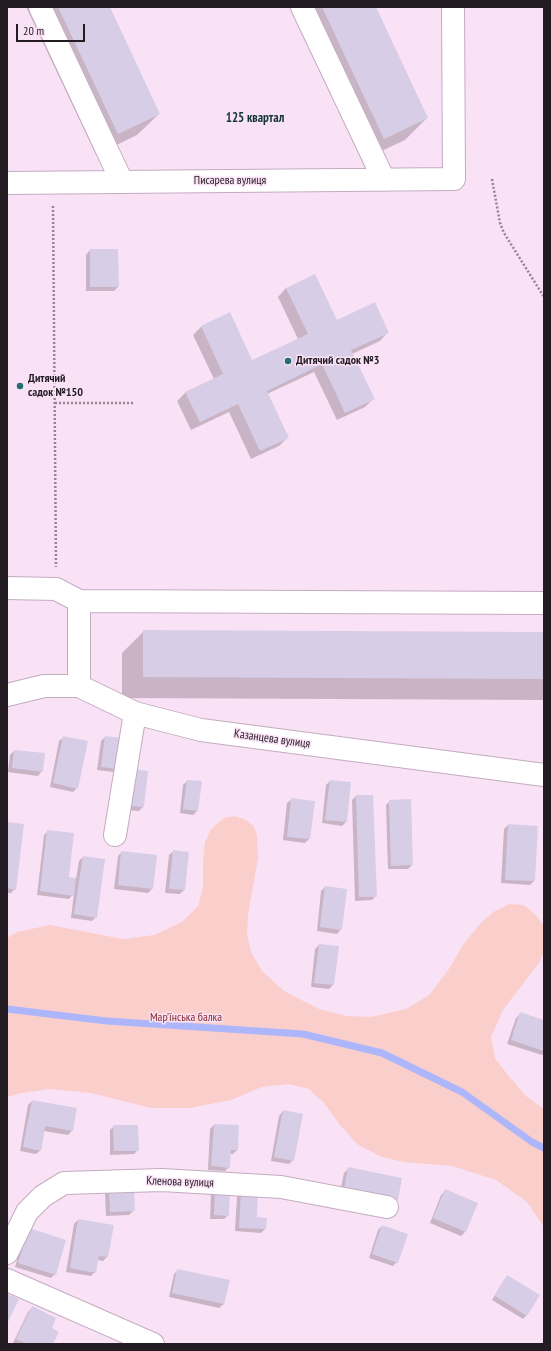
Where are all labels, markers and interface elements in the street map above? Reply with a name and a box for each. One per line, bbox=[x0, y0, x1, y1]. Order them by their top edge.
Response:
scale bar bbox=[18, 16, 87, 42]
text: 20 m bbox=[23, 23, 44, 38]
district label: 125 квартал bbox=[226, 110, 284, 126]
street label: Писарева вулиця bbox=[194, 174, 266, 188]
place label: Дитячий садок №3 bbox=[296, 354, 379, 368]
marker: Дитячий садок №3 bbox=[283, 356, 293, 366]
place label: Дитячий садок №150 bbox=[28, 372, 83, 400]
marker: Дитячий садок №150 bbox=[15, 381, 25, 391]
street label: Казанцева вулиця bbox=[233, 727, 311, 751]
park label: Мар’їнська балка bbox=[150, 1011, 222, 1025]
street label: Кленова вулиця bbox=[146, 1174, 214, 1190]

